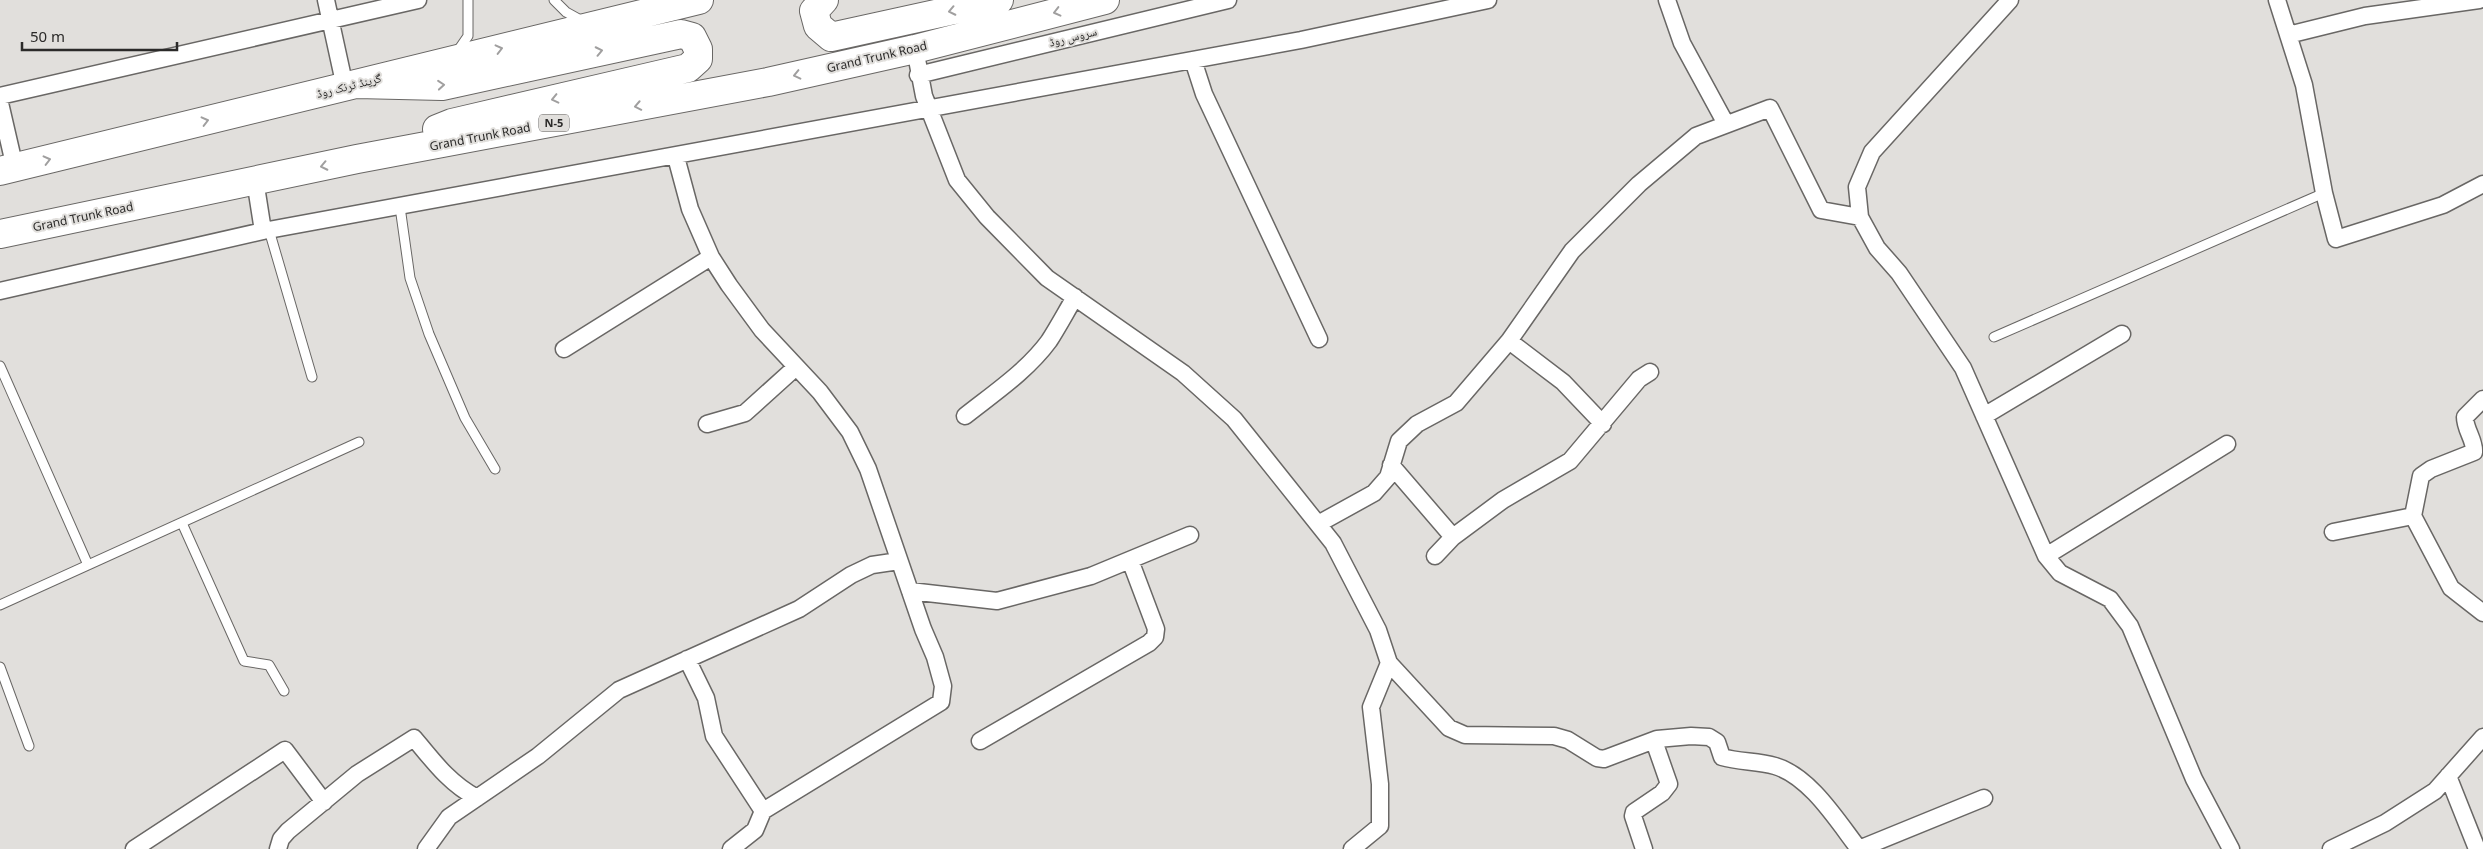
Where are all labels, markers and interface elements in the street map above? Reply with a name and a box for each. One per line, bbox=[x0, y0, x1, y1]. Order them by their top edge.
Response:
one-way arrow bbox=[947, 5, 956, 15]
one-way arrow bbox=[1053, 6, 1062, 17]
scale bar bbox=[22, 20, 178, 52]
street label: سروس روڈ bbox=[1047, 22, 1099, 51]
text: 50 m bbox=[30, 26, 65, 46]
street label: Grand Trunk Road bbox=[825, 37, 929, 76]
one-way arrow bbox=[495, 44, 504, 55]
one-way arrow bbox=[595, 46, 604, 57]
street label: گرینڈ ٹرنک روڈ bbox=[315, 69, 383, 102]
one-way arrow bbox=[793, 69, 802, 80]
one-way arrow bbox=[437, 80, 445, 91]
one-way arrow bbox=[551, 93, 560, 104]
one-way arrow bbox=[634, 101, 642, 111]
road number: N-5 bbox=[539, 115, 569, 132]
one-way arrow bbox=[201, 116, 210, 127]
street label: Grand Trunk Road bbox=[428, 118, 532, 155]
one-way arrow bbox=[43, 155, 52, 166]
one-way arrow bbox=[319, 160, 328, 171]
street label: Grand Trunk Road bbox=[31, 198, 135, 235]

